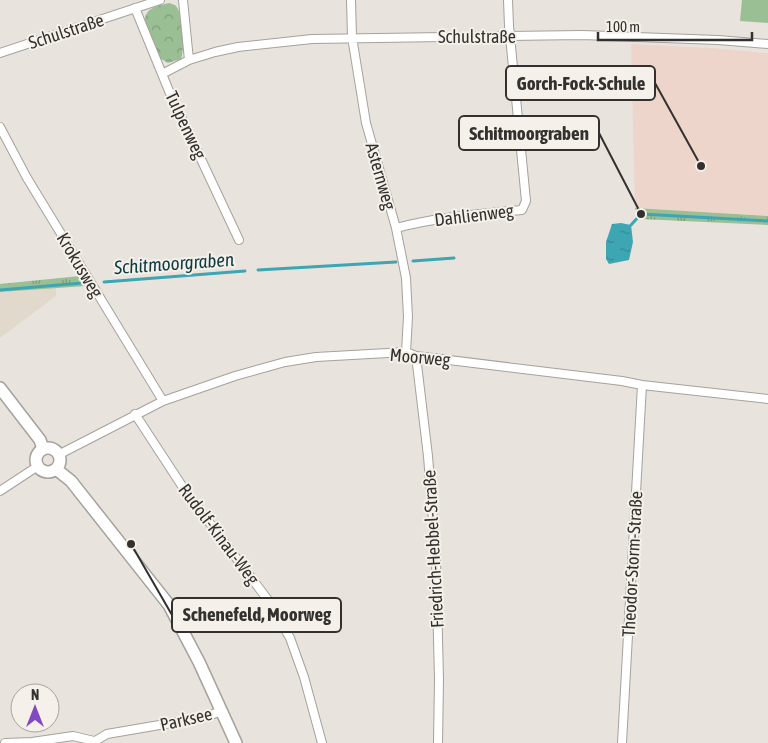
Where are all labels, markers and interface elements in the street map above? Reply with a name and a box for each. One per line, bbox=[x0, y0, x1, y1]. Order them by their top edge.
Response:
street label: Schulstraße bbox=[26, 9, 106, 53]
scale bar bbox=[598, 10, 752, 42]
text: 100 m bbox=[606, 18, 640, 35]
street label: Schulstraße bbox=[438, 26, 516, 47]
callout: Gorch-Fock-Schule bbox=[506, 66, 655, 100]
text: Gorch-Fock-Schule bbox=[517, 72, 646, 94]
street label: Tulpenweg bbox=[161, 88, 211, 162]
callout: Schitmoorgraben bbox=[459, 116, 599, 150]
text: Schitmoorgraben bbox=[469, 122, 589, 144]
street label: Asternweg bbox=[361, 140, 401, 212]
street label: Dahlienweg bbox=[433, 200, 515, 230]
street label: Krokusweg bbox=[52, 229, 108, 301]
water label: Schitmoorgraben bbox=[112, 248, 235, 278]
street label: Moorweg bbox=[389, 344, 451, 370]
street label: Friedrich-Hebbel-Straße bbox=[418, 469, 448, 629]
street label: Rudolf-Kinau-Weg bbox=[174, 480, 264, 589]
street label: Theodor-Storm-Straße bbox=[618, 490, 646, 638]
callout: Schenefeld, Moorweg bbox=[172, 598, 341, 632]
text: Schenefeld, Moorweg bbox=[183, 603, 332, 625]
north arrow bbox=[10, 683, 60, 733]
text: N bbox=[31, 687, 39, 703]
street label: Parksee bbox=[158, 703, 214, 735]

